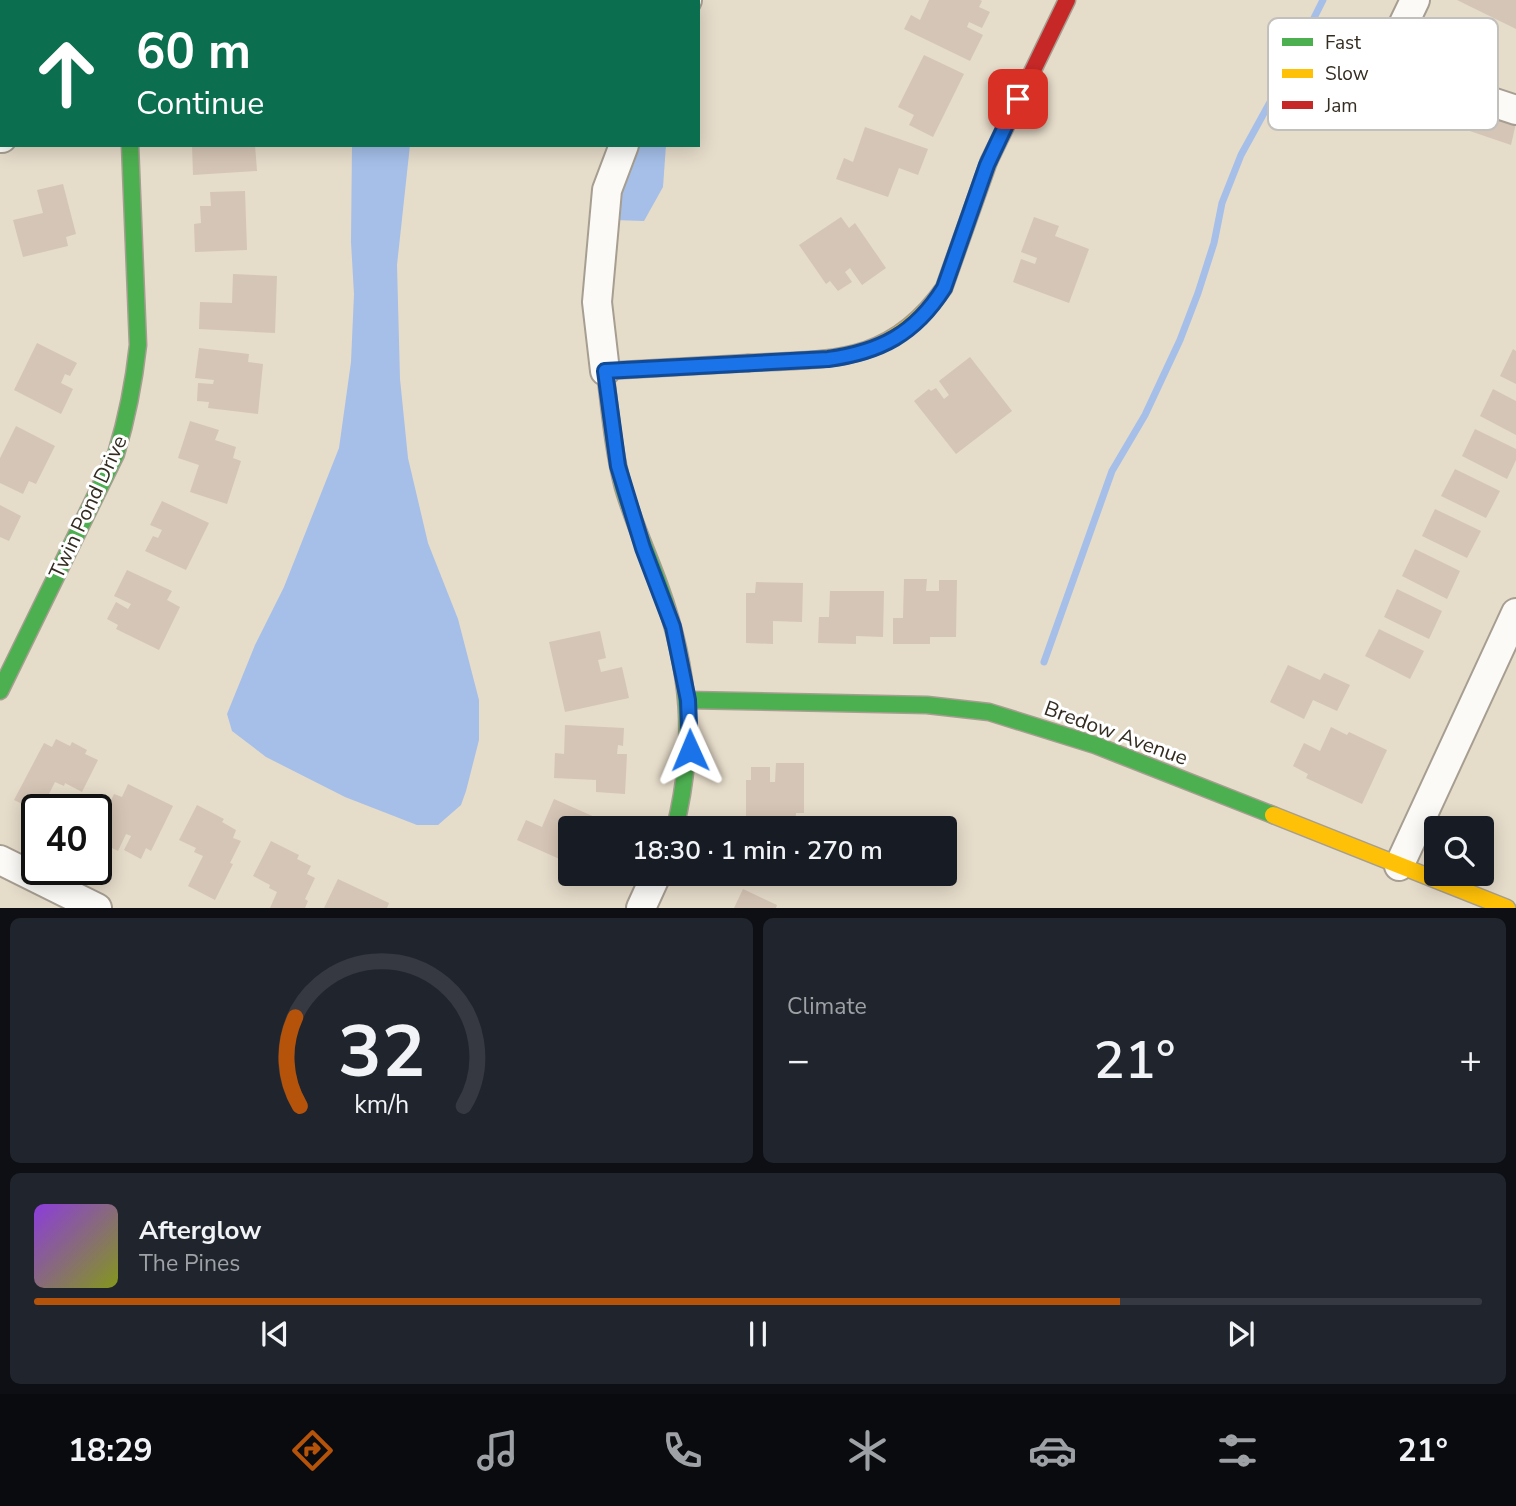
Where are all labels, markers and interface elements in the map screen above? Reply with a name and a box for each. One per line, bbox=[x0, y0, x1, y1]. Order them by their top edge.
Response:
text: 60 m bbox=[136, 18, 251, 85]
legend bbox=[1268, 18, 1498, 130]
icon: ahead bbox=[21, 28, 112, 119]
text: Fast bbox=[1325, 30, 1361, 56]
text: Slow bbox=[1325, 61, 1369, 87]
pin bbox=[988, 69, 1048, 129]
icon: arrive bbox=[999, 80, 1037, 118]
text: Continue bbox=[136, 82, 264, 125]
text: Jam bbox=[1324, 93, 1358, 119]
street label: Twin Pond Drive bbox=[43, 431, 133, 583]
street label: Bredow Avenue bbox=[1040, 694, 1192, 772]
position arrow bbox=[653, 713, 727, 787]
speed limit sign: 40 bbox=[21, 794, 112, 885]
map controls bbox=[1424, 816, 1494, 886]
button: search bbox=[1424, 816, 1494, 886]
text: 18:30 · 1 min · 270 m bbox=[632, 833, 883, 868]
text: Climate bbox=[787, 991, 867, 1022]
text: 32 bbox=[338, 1003, 425, 1103]
text: 21° bbox=[1094, 1025, 1175, 1096]
text: − bbox=[787, 1035, 810, 1086]
text: + bbox=[1459, 1035, 1482, 1086]
text: km/h bbox=[354, 1088, 409, 1122]
text: Afterglow bbox=[139, 1213, 262, 1248]
text: The Pines bbox=[139, 1248, 240, 1279]
icon: previous bbox=[256, 1315, 294, 1353]
icon: pause bbox=[739, 1315, 777, 1353]
icon: next bbox=[1222, 1315, 1260, 1353]
icon: directions bbox=[288, 1426, 337, 1475]
icon: music bbox=[473, 1426, 522, 1475]
icon: phone bbox=[658, 1426, 707, 1475]
icon: climate bbox=[843, 1426, 892, 1475]
icon: car bbox=[1028, 1426, 1077, 1475]
icon: filters bbox=[1213, 1426, 1262, 1475]
text: 18:29 bbox=[68, 1429, 153, 1472]
text: 21° bbox=[1397, 1429, 1448, 1472]

